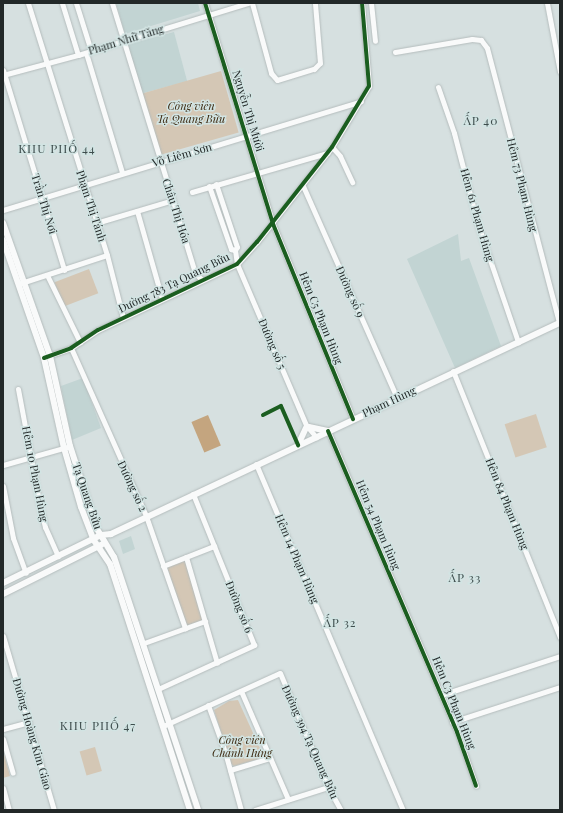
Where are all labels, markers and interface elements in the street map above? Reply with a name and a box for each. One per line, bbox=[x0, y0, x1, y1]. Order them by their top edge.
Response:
street label: Phạm Nhữ Tăng bbox=[87, 22, 165, 58]
street label: Nguyễn Thị Mười bbox=[229, 69, 267, 153]
park label: Công viên Tạ Quang Bữu bbox=[157, 100, 225, 126]
district label: ẤP 40 bbox=[463, 114, 499, 128]
street label: Hẻm 73 Phạm Hùng bbox=[504, 137, 540, 233]
street label: Võ Liêm Sơn bbox=[151, 140, 213, 170]
district label: KHU PHỐ 44 bbox=[18, 142, 96, 156]
street label: Hẻm 61 Phạm Hùng bbox=[457, 167, 497, 263]
street label: Phạm Thị Tánh bbox=[73, 168, 109, 244]
street label: Trần Thị Nơi bbox=[29, 172, 59, 236]
street label: Châu Thị Hóa bbox=[159, 177, 193, 245]
street label: Đường 783 Tạ Quang Bửu bbox=[116, 250, 232, 316]
street label: Đường số 9 bbox=[333, 264, 367, 320]
street label: Hẻm C5 Phạm Hùng bbox=[296, 270, 346, 366]
street label: Đường số 5 bbox=[255, 317, 289, 371]
street label: Phạm Hùng bbox=[360, 384, 418, 420]
street label: Hẻm 10 Phạm Hùng bbox=[19, 425, 51, 523]
street label: Hẻm 84 Phạm Hùng bbox=[483, 456, 531, 552]
street label: Đường số 2 bbox=[115, 459, 149, 513]
street label: Tạ Quang Bửu bbox=[69, 461, 105, 531]
street label: Hẻm 54 Phạm Hùng bbox=[353, 478, 403, 572]
street label: Hẻm 14 Phạm Hùng bbox=[272, 512, 322, 606]
district label: ẤP 33 bbox=[448, 571, 482, 585]
street label: Đường số 6 bbox=[223, 579, 255, 635]
district label: ẤP 32 bbox=[323, 616, 357, 630]
street label: Hẻm C3 Phạm Hùng bbox=[429, 655, 479, 751]
street label: Đường Hoàng Kim Giao bbox=[10, 677, 54, 791]
street label: Đường 394 Tạ Quang Bửu bbox=[279, 683, 341, 801]
district label: KHU PHỐ 47 bbox=[60, 719, 136, 733]
park label: Công viên Chánh Hưng bbox=[212, 734, 272, 760]

